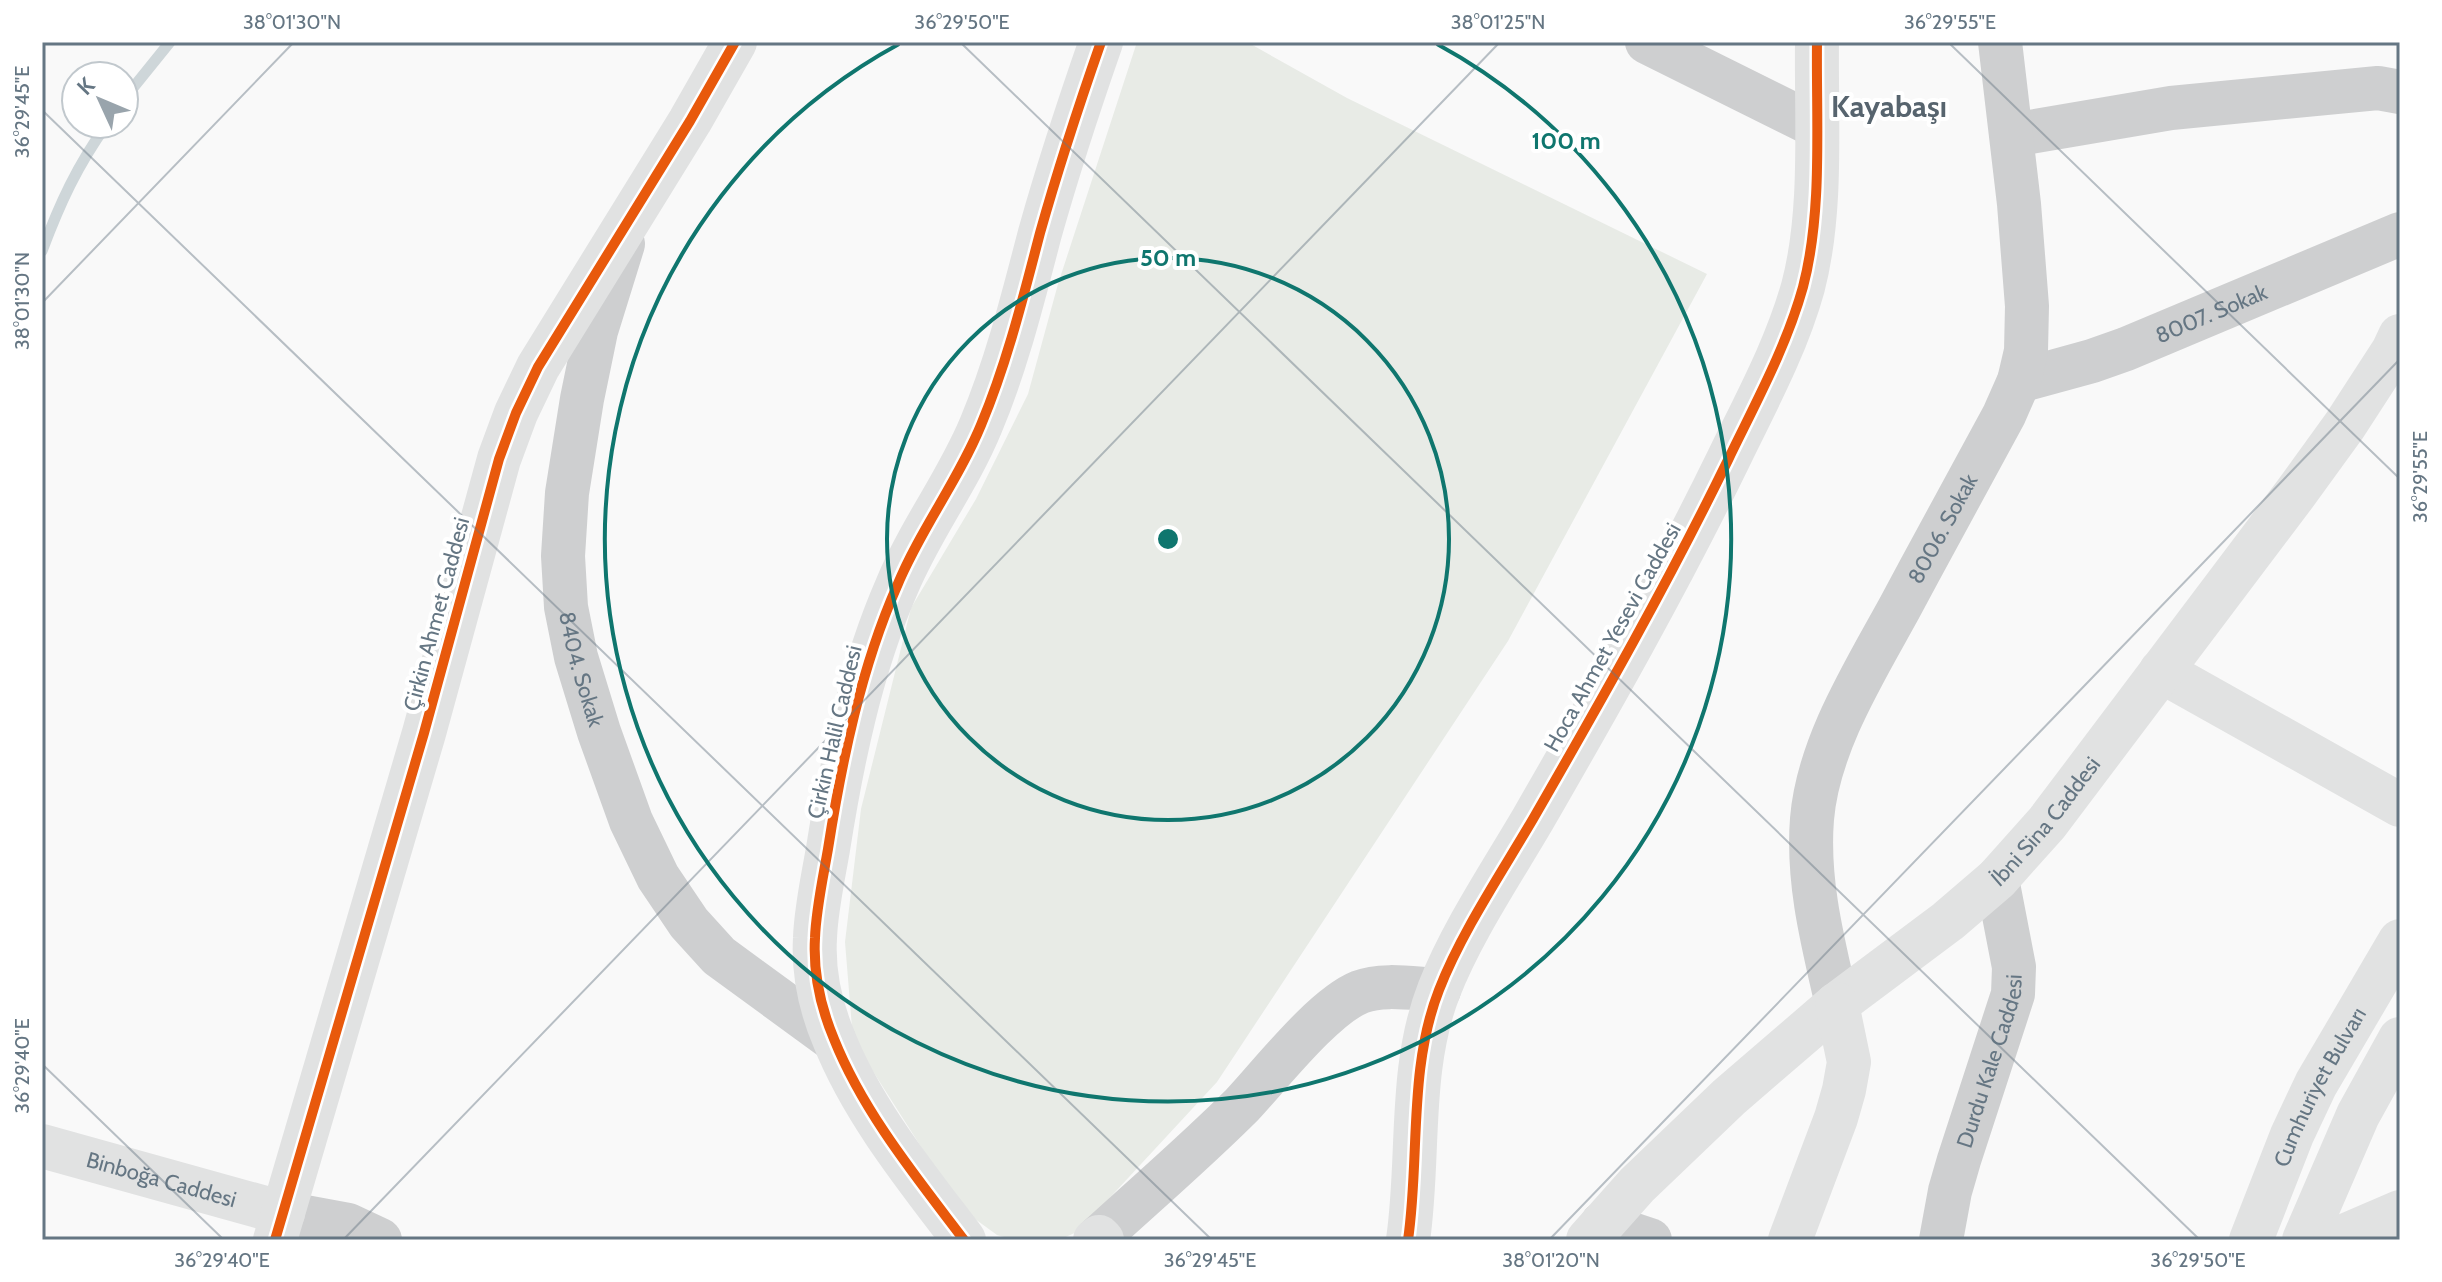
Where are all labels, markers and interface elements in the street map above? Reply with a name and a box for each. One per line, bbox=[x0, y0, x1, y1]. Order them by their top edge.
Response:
text: 38°01'30"N bbox=[243, 10, 341, 34]
text: 36°29'50"E bbox=[914, 10, 1010, 34]
text: 38°01'25"N bbox=[1451, 10, 1545, 34]
text: 36°29'55"E bbox=[1904, 10, 1996, 34]
north arrow bbox=[60, 60, 140, 140]
text: 36°29'45"E bbox=[10, 66, 34, 158]
text: K bbox=[71, 72, 101, 101]
district label: Kayabaşı bbox=[1831, 88, 1947, 125]
text: 100 m bbox=[1531, 126, 1601, 155]
text: 50 m bbox=[1140, 243, 1196, 272]
text: 38°01'30"N bbox=[10, 252, 34, 350]
street label: 8007. Sokak bbox=[2151, 278, 2271, 349]
text: 36°29'55"E bbox=[2408, 431, 2432, 523]
street label: 8006. Sokak bbox=[1902, 469, 1984, 588]
street label: Çirkin Ahmet Caddesi bbox=[398, 514, 475, 714]
street label: Hoca Ahmet Yesevi Caddesi bbox=[1538, 518, 1687, 756]
centre of rings bbox=[1154, 525, 1182, 553]
street label: 8404. Sokak bbox=[553, 609, 610, 730]
street label: Çirkin Halil Caddesi bbox=[801, 643, 868, 821]
street label: İbni Sina Caddesi bbox=[1986, 752, 2106, 892]
street label: Durdu Kale Caddesi bbox=[1951, 974, 2028, 1151]
street label: Cumhuriyet Bulvarı bbox=[2268, 1002, 2372, 1171]
text: 36°29'40"E bbox=[10, 1018, 34, 1114]
street label: Binboğa Caddesi bbox=[83, 1146, 239, 1213]
text: 36°29'40"E bbox=[174, 1248, 270, 1272]
text: 36°29'45"E bbox=[1164, 1248, 1256, 1272]
text: 38°01'20"N bbox=[1502, 1248, 1600, 1272]
text: 36°29'50"E bbox=[2150, 1248, 2246, 1272]

